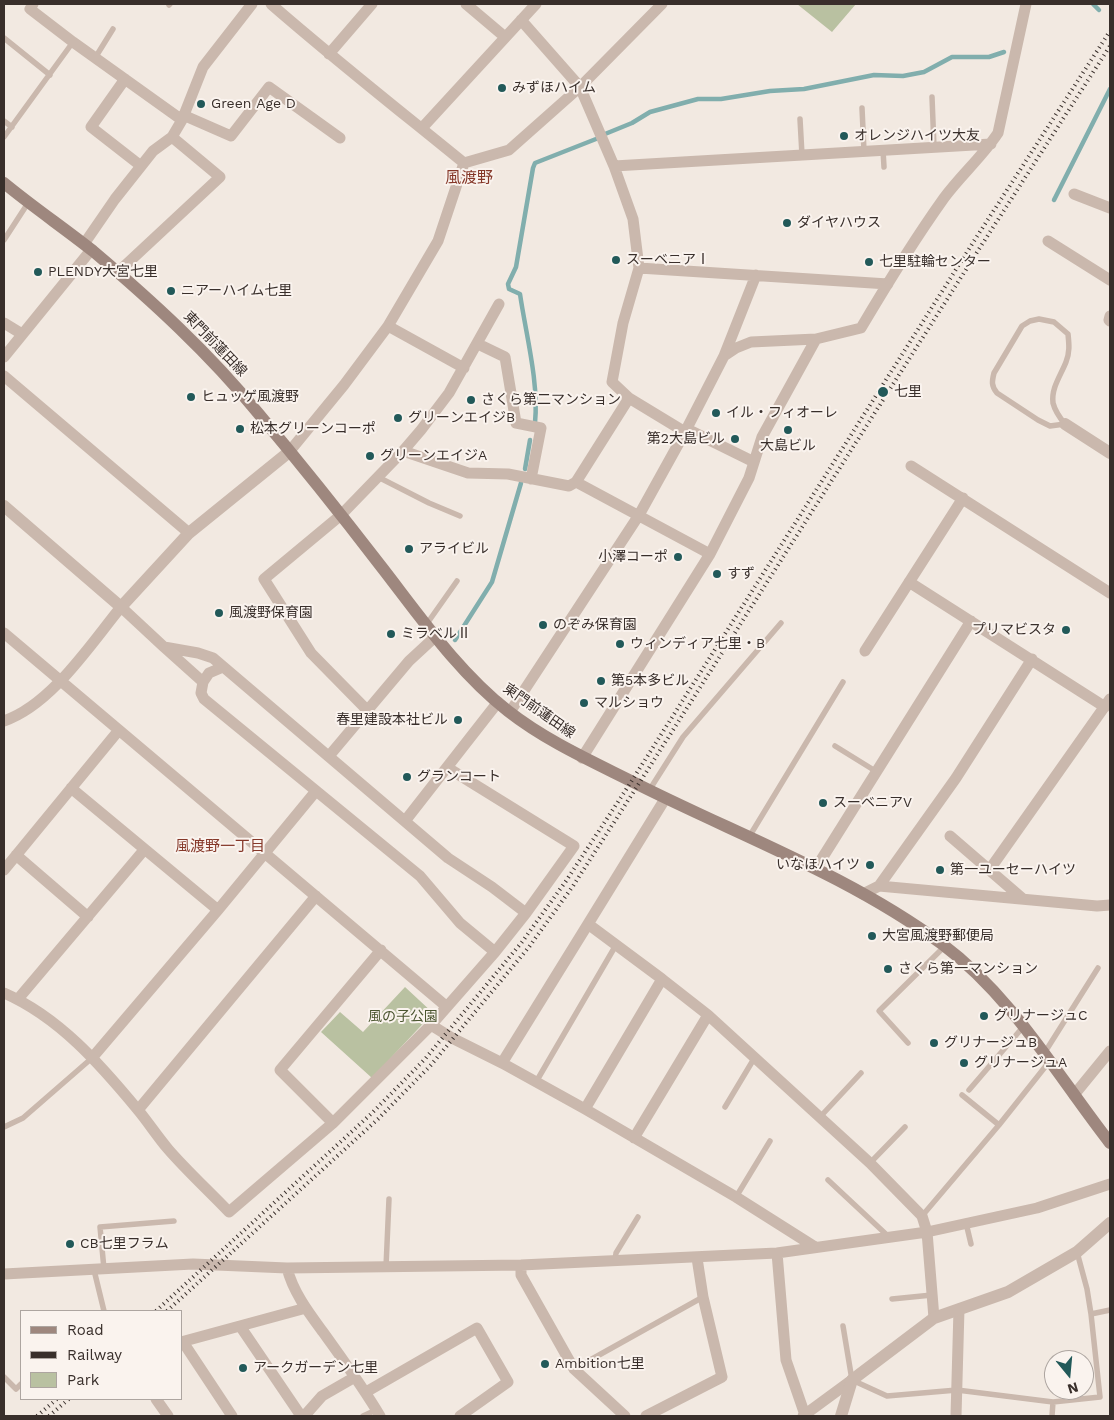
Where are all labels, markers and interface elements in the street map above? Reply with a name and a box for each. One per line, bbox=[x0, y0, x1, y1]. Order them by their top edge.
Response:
place label: みずほハイム bbox=[512, 80, 596, 96]
marker: みずほハイム bbox=[496, 82, 508, 94]
place label: Green Age D bbox=[211, 96, 296, 112]
marker: Green Age D bbox=[195, 98, 207, 110]
place label: オレンジハイツ大友 bbox=[854, 128, 980, 144]
marker: オレンジハイツ大友 bbox=[838, 130, 850, 142]
district label: 風渡野 bbox=[445, 168, 493, 188]
place label: ダイヤハウス bbox=[797, 215, 881, 231]
marker: ダイヤハウス bbox=[781, 217, 793, 229]
place label: スーベニアⅠ bbox=[626, 252, 710, 268]
marker: スーベニアⅠ bbox=[610, 254, 622, 266]
place label: 七里駐輪センター bbox=[879, 254, 991, 270]
marker: 七里駐輪センター bbox=[863, 256, 875, 268]
place label: PLENDY大宮七里 bbox=[48, 264, 158, 280]
marker: PLENDY大宮七里 bbox=[32, 266, 44, 278]
place label: ニアーハイム七里 bbox=[181, 283, 292, 299]
marker: ニアーハイム七里 bbox=[165, 285, 177, 297]
street label: 東門前蓮田線 bbox=[180, 308, 250, 380]
place label: 七里 bbox=[894, 384, 922, 400]
marker: 七里 bbox=[876, 385, 890, 399]
place label: ヒュッゲ風渡野 bbox=[201, 389, 299, 405]
marker: ヒュッゲ風渡野 bbox=[185, 391, 197, 403]
place label: さくら第二マンション bbox=[481, 392, 621, 408]
marker: さくら第二マンション bbox=[465, 394, 477, 406]
place label: イル・フィオーレ bbox=[726, 405, 838, 421]
marker: イル・フィオーレ bbox=[710, 407, 722, 419]
place label: グリーンエイジB bbox=[408, 410, 515, 426]
marker: グリーンエイジB bbox=[392, 412, 404, 424]
place label: 松本グリーンコーポ bbox=[250, 421, 376, 437]
marker: 松本グリーンコーポ bbox=[234, 423, 246, 435]
marker: 大島ビル bbox=[782, 424, 794, 436]
place label: 第2大島ビル bbox=[647, 431, 725, 447]
marker: 第2大島ビル bbox=[729, 433, 741, 445]
place label: 大島ビル bbox=[760, 438, 816, 454]
place label: グリーンエイジA bbox=[380, 448, 487, 464]
marker: グリーンエイジA bbox=[364, 450, 376, 462]
place label: アライビル bbox=[419, 541, 489, 557]
marker: アライビル bbox=[403, 543, 415, 555]
place label: 小澤コーポ bbox=[598, 549, 668, 565]
marker: 小澤コーポ bbox=[672, 551, 684, 563]
place label: すず bbox=[727, 566, 755, 582]
marker: すず bbox=[711, 568, 723, 580]
place label: 風渡野保育園 bbox=[229, 605, 313, 621]
marker: 風渡野保育園 bbox=[213, 607, 225, 619]
place label: のぞみ保育園 bbox=[553, 617, 637, 633]
marker: のぞみ保育園 bbox=[537, 619, 549, 631]
place label: プリマビスタ bbox=[972, 622, 1056, 638]
marker: プリマビスタ bbox=[1060, 624, 1072, 636]
place label: ミラベルⅡ bbox=[401, 626, 471, 642]
marker: ミラベルⅡ bbox=[385, 628, 397, 640]
place label: ウィンディア七里・B bbox=[630, 636, 765, 652]
marker: ウィンディア七里・B bbox=[614, 638, 626, 650]
place label: 第5本多ビル bbox=[611, 673, 689, 689]
marker: 第5本多ビル bbox=[595, 675, 607, 687]
street label: 東門前蓮田線 bbox=[500, 680, 578, 742]
place label: マルショウ bbox=[594, 695, 664, 711]
marker: マルショウ bbox=[578, 697, 590, 709]
place label: 春里建設本社ビル bbox=[336, 712, 448, 728]
marker: 春里建設本社ビル bbox=[452, 714, 464, 726]
place label: グランコート bbox=[417, 769, 501, 785]
marker: グランコート bbox=[401, 771, 413, 783]
place label: スーベニアV bbox=[833, 795, 912, 811]
marker: スーベニアV bbox=[817, 797, 829, 809]
district label: 風渡野一丁目 bbox=[175, 838, 265, 856]
place label: いなほハイツ bbox=[776, 857, 860, 873]
marker: いなほハイツ bbox=[864, 859, 876, 871]
place label: 第一ユーセーハイツ bbox=[950, 862, 1076, 878]
marker: 第一ユーセーハイツ bbox=[934, 864, 946, 876]
place label: 大宮風渡野郵便局 bbox=[882, 928, 994, 944]
marker: 大宮風渡野郵便局 bbox=[866, 930, 878, 942]
place label: さくら第一マンション bbox=[898, 961, 1038, 977]
marker: さくら第一マンション bbox=[882, 963, 894, 975]
place label: グリナージュC bbox=[994, 1008, 1088, 1024]
park label: 風の子公園 bbox=[368, 1009, 438, 1025]
marker: グリナージュC bbox=[978, 1010, 990, 1022]
place label: グリナージュB bbox=[944, 1035, 1037, 1051]
marker: グリナージュB bbox=[928, 1037, 940, 1049]
place label: グリナージュA bbox=[974, 1055, 1067, 1071]
marker: グリナージュA bbox=[958, 1057, 970, 1069]
place label: CB七里フラム bbox=[80, 1236, 169, 1252]
marker: CB七里フラム bbox=[64, 1238, 76, 1250]
legend bbox=[20, 1310, 182, 1400]
text: Road bbox=[67, 1321, 104, 1339]
text: Railway bbox=[67, 1346, 122, 1364]
north arrow bbox=[1044, 1350, 1094, 1400]
place label: Ambition七里 bbox=[555, 1356, 645, 1372]
marker: Ambition七里 bbox=[539, 1358, 551, 1370]
place label: アークガーデン七里 bbox=[253, 1360, 378, 1376]
marker: アークガーデン七里 bbox=[237, 1362, 249, 1374]
text: Park bbox=[67, 1371, 99, 1389]
text: N bbox=[1066, 1379, 1080, 1398]

